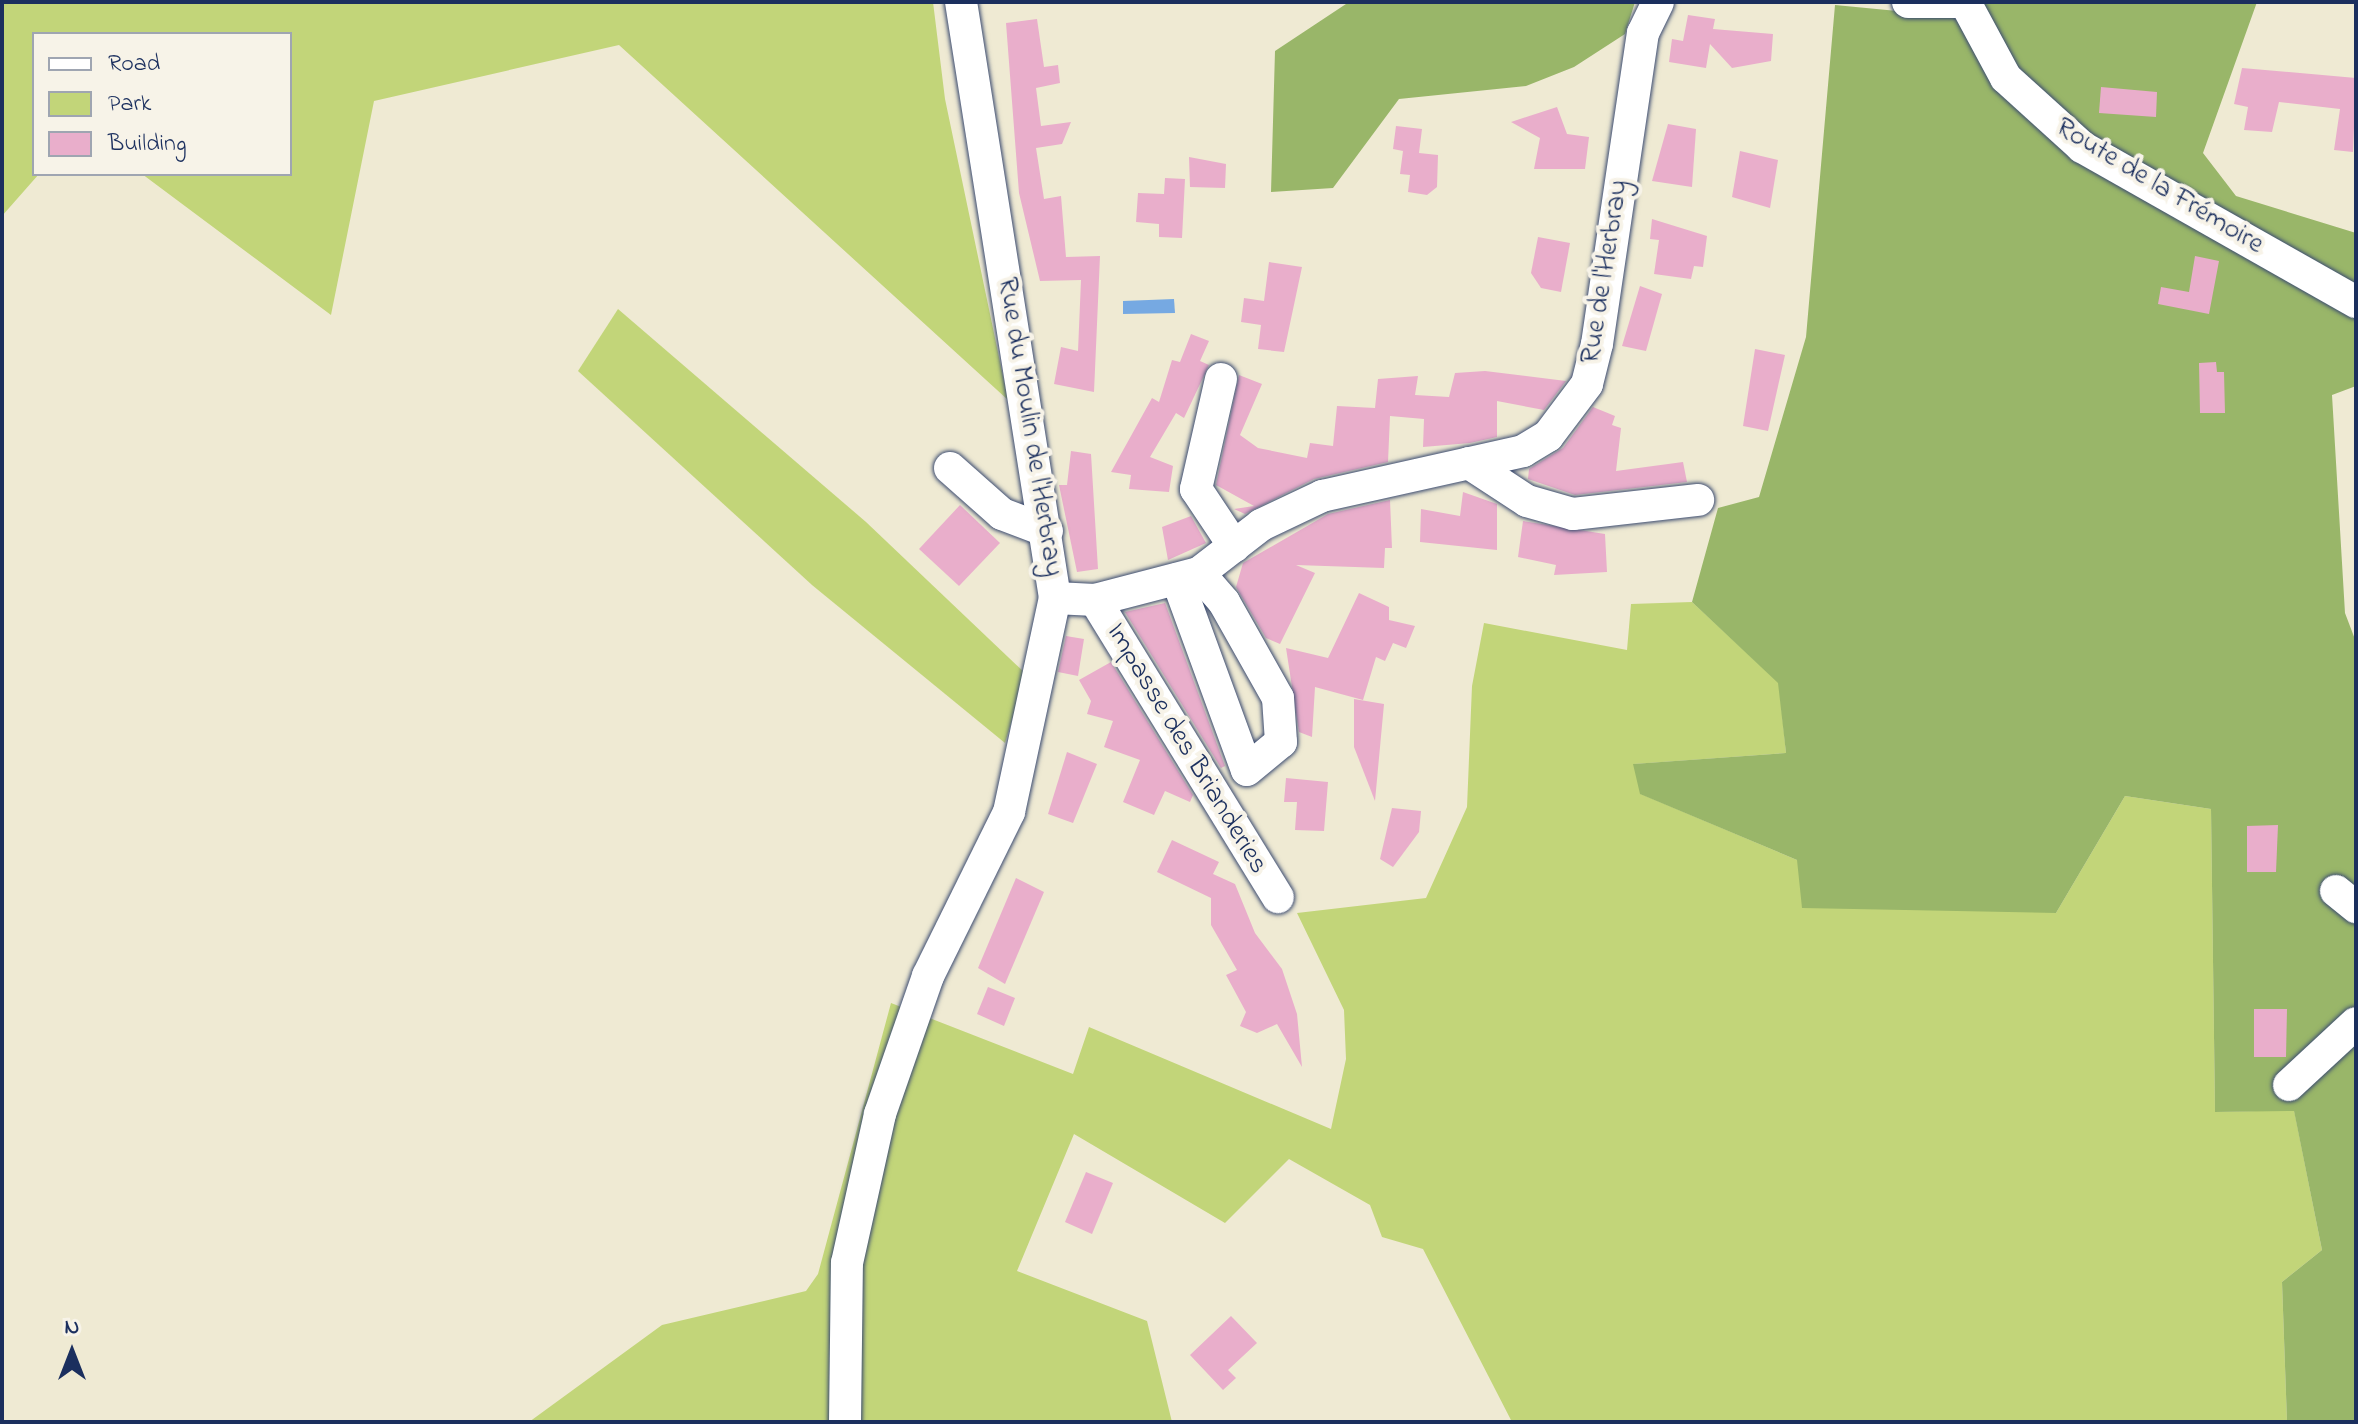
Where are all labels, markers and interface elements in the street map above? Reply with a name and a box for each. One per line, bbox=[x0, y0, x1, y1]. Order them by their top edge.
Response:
legend bbox=[32, 32, 292, 176]
text: Road bbox=[108, 47, 160, 82]
text: Park bbox=[108, 87, 151, 122]
street label: Route de la Frémoire bbox=[2049, 112, 2269, 262]
text: Building bbox=[108, 127, 187, 162]
street label: Rue de l'Herbray bbox=[1575, 178, 1637, 366]
street label: Rue du Moulin de l'Herbray bbox=[989, 275, 1069, 579]
street label: Impasse des Brianderies bbox=[1098, 618, 1274, 880]
north arrow bbox=[32, 1312, 112, 1392]
text: N bbox=[65, 1312, 79, 1344]

